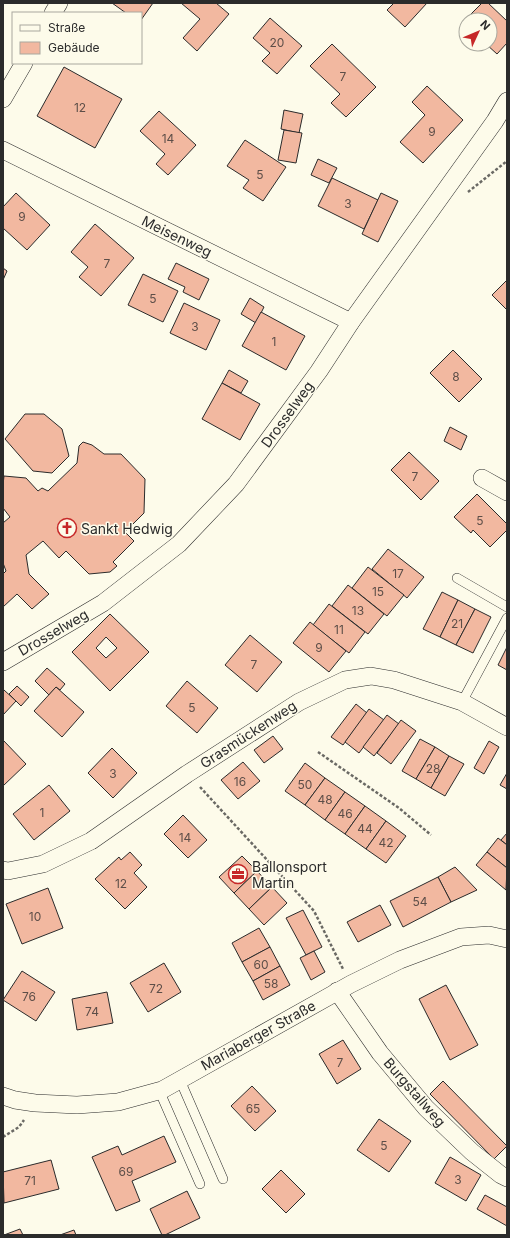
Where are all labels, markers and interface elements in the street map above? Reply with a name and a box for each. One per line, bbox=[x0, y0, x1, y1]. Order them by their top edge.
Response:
legend bbox=[12, 12, 142, 64]
north arrow bbox=[458, 12, 498, 52]
text: N bbox=[477, 17, 493, 33]
text: Straße bbox=[48, 20, 85, 35]
house number: 20 bbox=[270, 35, 284, 50]
text: Gebäude bbox=[48, 40, 100, 55]
house number: 7 bbox=[340, 69, 347, 84]
house number: 12 bbox=[74, 100, 86, 115]
house number: 9 bbox=[428, 124, 436, 139]
house number: 14 bbox=[162, 131, 175, 146]
house number: 5 bbox=[256, 167, 264, 182]
house number: 3 bbox=[344, 196, 352, 211]
house number: 9 bbox=[18, 209, 26, 224]
street label: Meisenweg bbox=[139, 212, 215, 260]
house number: 7 bbox=[104, 256, 111, 271]
house number: 5 bbox=[149, 291, 157, 306]
house number: 3 bbox=[191, 319, 199, 334]
house number: 1 bbox=[272, 334, 276, 349]
house number: 8 bbox=[452, 369, 460, 384]
street label: Drosselweg bbox=[257, 378, 317, 450]
house number: 7 bbox=[412, 469, 419, 484]
house number: 5 bbox=[476, 513, 484, 528]
church icon: Sankt Hedwig bbox=[56, 517, 78, 539]
place label: Sankt Hedwig bbox=[81, 520, 173, 537]
house number: 17 bbox=[392, 566, 404, 581]
house number: 15 bbox=[372, 584, 384, 599]
house number: 13 bbox=[352, 603, 364, 618]
street label: Drosselweg bbox=[15, 605, 91, 659]
house number: 21 bbox=[451, 616, 463, 631]
house number: 11 bbox=[334, 622, 344, 637]
house number: 9 bbox=[315, 640, 323, 655]
house number: 7 bbox=[251, 657, 258, 672]
street label: Grasmückenweg bbox=[197, 697, 299, 771]
house number: 5 bbox=[188, 700, 196, 715]
house number: 28 bbox=[426, 761, 440, 776]
house number: 3 bbox=[109, 766, 117, 781]
house number: 16 bbox=[234, 774, 246, 789]
house number: 50 bbox=[298, 777, 312, 792]
house number: 48 bbox=[317, 792, 333, 807]
house number: 1 bbox=[40, 805, 44, 820]
house number: 46 bbox=[337, 806, 353, 821]
house number: 44 bbox=[357, 821, 373, 836]
house number: 14 bbox=[179, 830, 192, 845]
house number: 42 bbox=[378, 835, 394, 850]
place label: Ballonsport Martin bbox=[252, 858, 327, 891]
office icon: Ballonsport Martin bbox=[227, 863, 249, 885]
house number: 12 bbox=[115, 876, 127, 891]
house number: 54 bbox=[412, 894, 428, 909]
house number: 10 bbox=[29, 909, 41, 924]
house number: 60 bbox=[253, 957, 269, 972]
house number: 58 bbox=[264, 976, 278, 991]
house number: 72 bbox=[149, 981, 163, 996]
house number: 76 bbox=[22, 989, 36, 1004]
street label: Mariaberger Straße bbox=[198, 996, 318, 1074]
house number: 74 bbox=[85, 1004, 99, 1019]
street label: Burgstallweg bbox=[380, 1054, 450, 1130]
house number: 7 bbox=[337, 1055, 344, 1070]
house number: 65 bbox=[246, 1101, 260, 1116]
house number: 5 bbox=[380, 1138, 388, 1153]
house number: 69 bbox=[119, 1164, 133, 1179]
house number: 3 bbox=[454, 1172, 462, 1187]
house number: 71 bbox=[24, 1173, 36, 1188]

